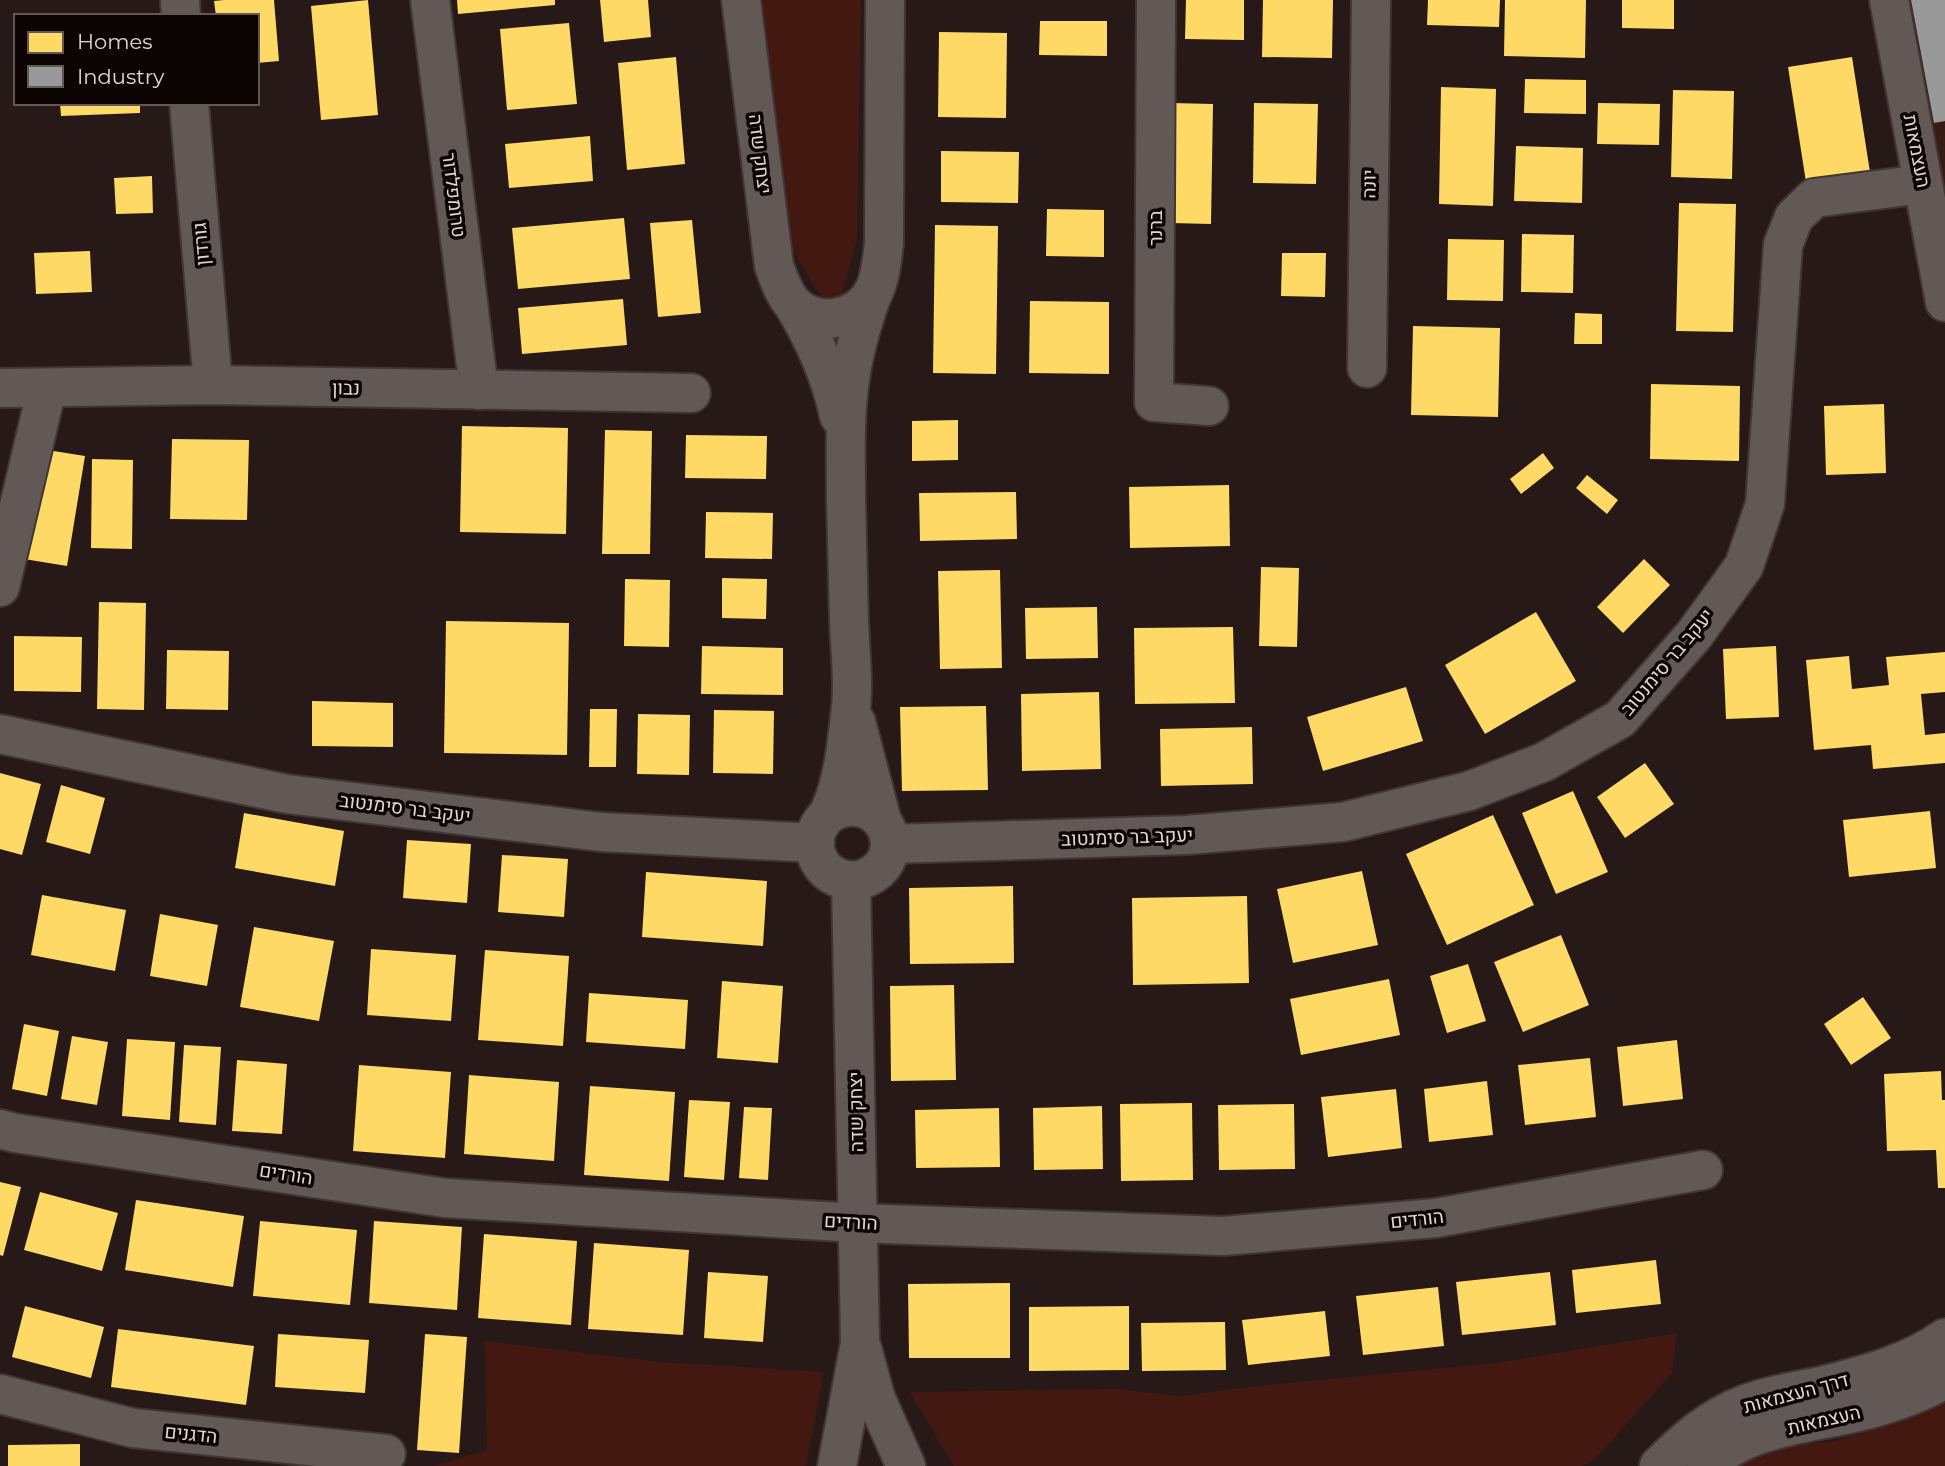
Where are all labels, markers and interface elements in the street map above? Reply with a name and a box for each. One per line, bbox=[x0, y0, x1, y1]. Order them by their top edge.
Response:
legend bbox=[14, 14, 259, 105]
text: Homes bbox=[77, 29, 152, 54]
text: Industry bbox=[77, 64, 165, 89]
street label: העצמאות bbox=[1899, 112, 1935, 190]
street label: יצחק שדה bbox=[744, 113, 776, 195]
street label: טרומפלדור bbox=[437, 151, 471, 239]
street label: יונה bbox=[1357, 169, 1381, 199]
street label: ברנר bbox=[1144, 210, 1167, 246]
street label: גורדון bbox=[188, 221, 214, 267]
street label: נבון bbox=[332, 376, 360, 400]
street label: יעקב בר סימנטוב bbox=[1616, 604, 1718, 720]
street label: יעקב בר סימנטוב bbox=[338, 789, 472, 827]
street label: יעקב בר סימנטוב bbox=[1061, 823, 1193, 851]
street label: יצחק שדה bbox=[844, 1072, 868, 1152]
street label: הורדים bbox=[258, 1158, 314, 1190]
street label: הורדים bbox=[1389, 1205, 1445, 1233]
street label: הורדים bbox=[824, 1209, 878, 1235]
street label: דרך העצמאות bbox=[1741, 1368, 1851, 1418]
street label: העצמאות bbox=[1785, 1400, 1863, 1440]
street label: הדגנים bbox=[163, 1420, 219, 1448]

